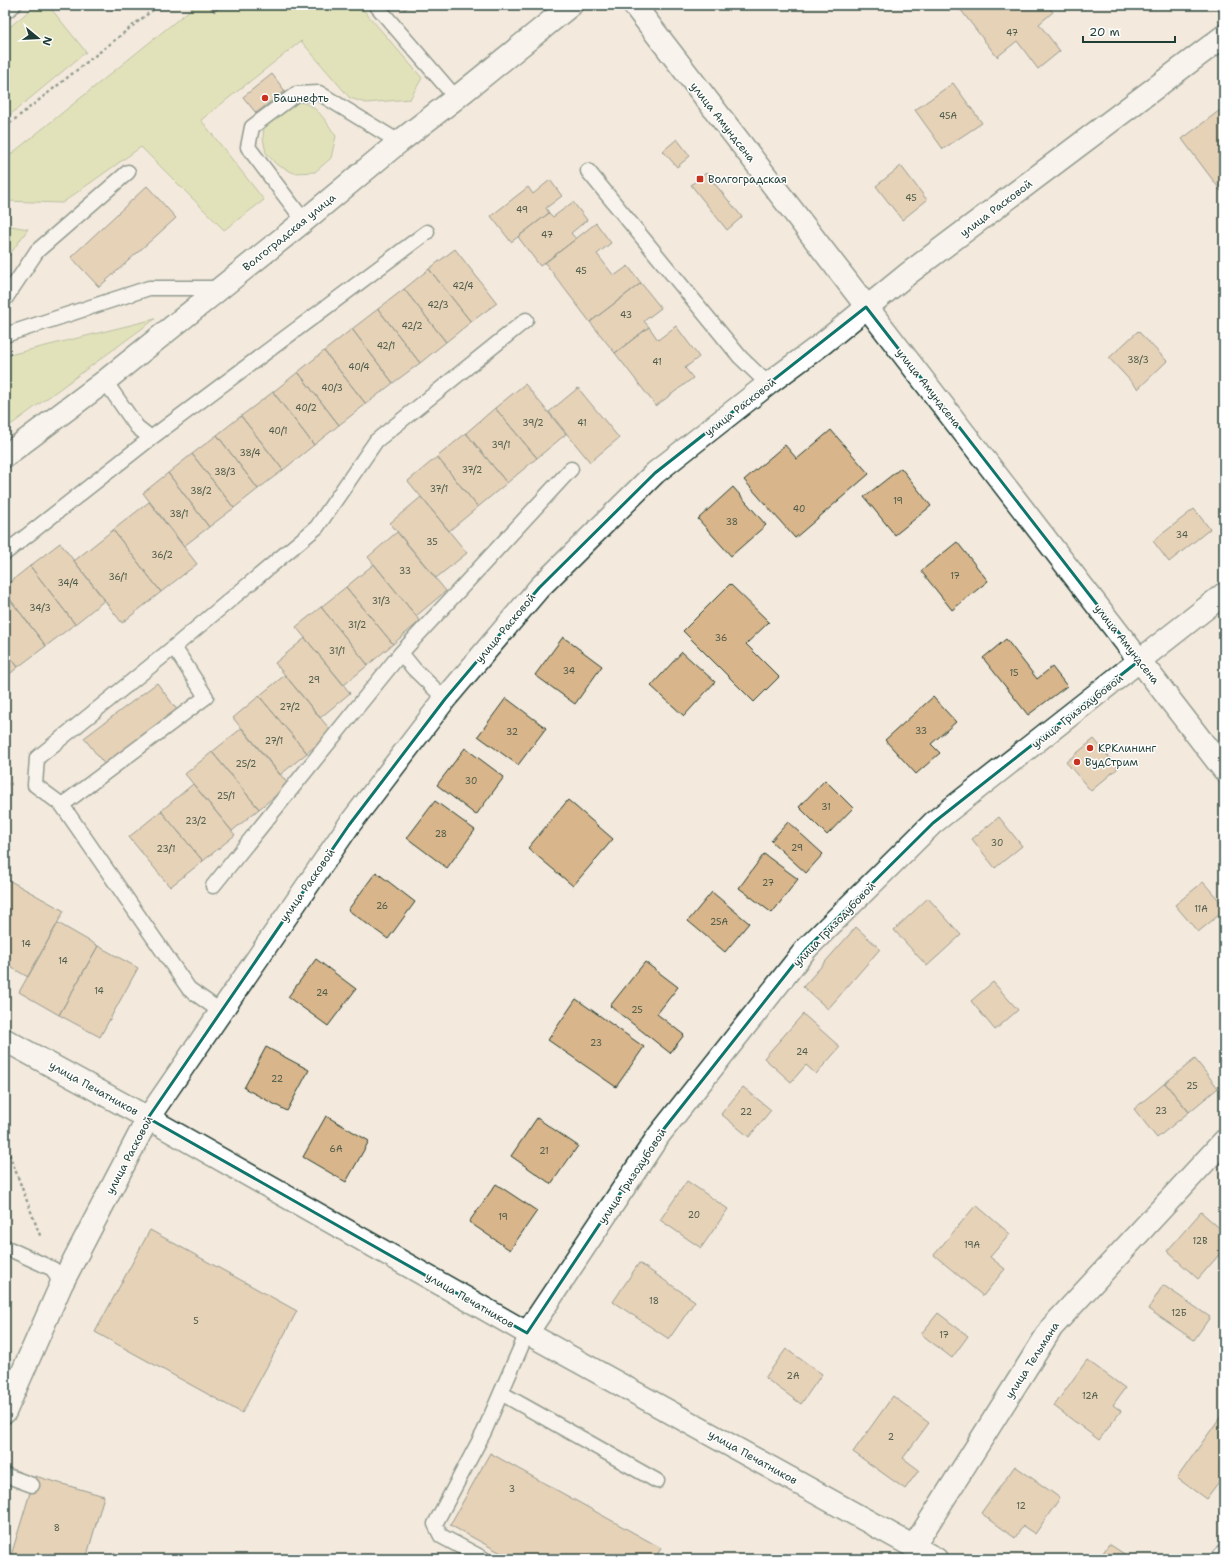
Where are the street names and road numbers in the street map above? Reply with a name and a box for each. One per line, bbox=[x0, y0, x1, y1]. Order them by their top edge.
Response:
street label: улица Амундсена bbox=[687, 79, 759, 166]
street label: улица Расковой bbox=[957, 176, 1035, 241]
street label: Волгоградская улица bbox=[240, 190, 339, 275]
street label: улица Амундсена bbox=[893, 345, 965, 432]
street label: улица Расковой bbox=[701, 375, 779, 440]
street label: улица Расковой bbox=[472, 590, 539, 666]
street label: улица Амундсена bbox=[1091, 601, 1163, 688]
street label: улица Гризодубовой bbox=[1028, 671, 1126, 752]
street label: улица Расковой bbox=[276, 845, 338, 925]
street label: улица Гризодубовой bbox=[790, 879, 879, 970]
street label: улица Печатников bbox=[47, 1058, 141, 1119]
street label: улица Расковой bbox=[102, 1113, 156, 1197]
street label: улица Гризодубовой bbox=[595, 1125, 670, 1227]
street label: улица Печатников bbox=[423, 1269, 517, 1332]
street label: улица Тельмана bbox=[1002, 1319, 1063, 1402]
street label: улица Печатников bbox=[706, 1427, 800, 1488]

